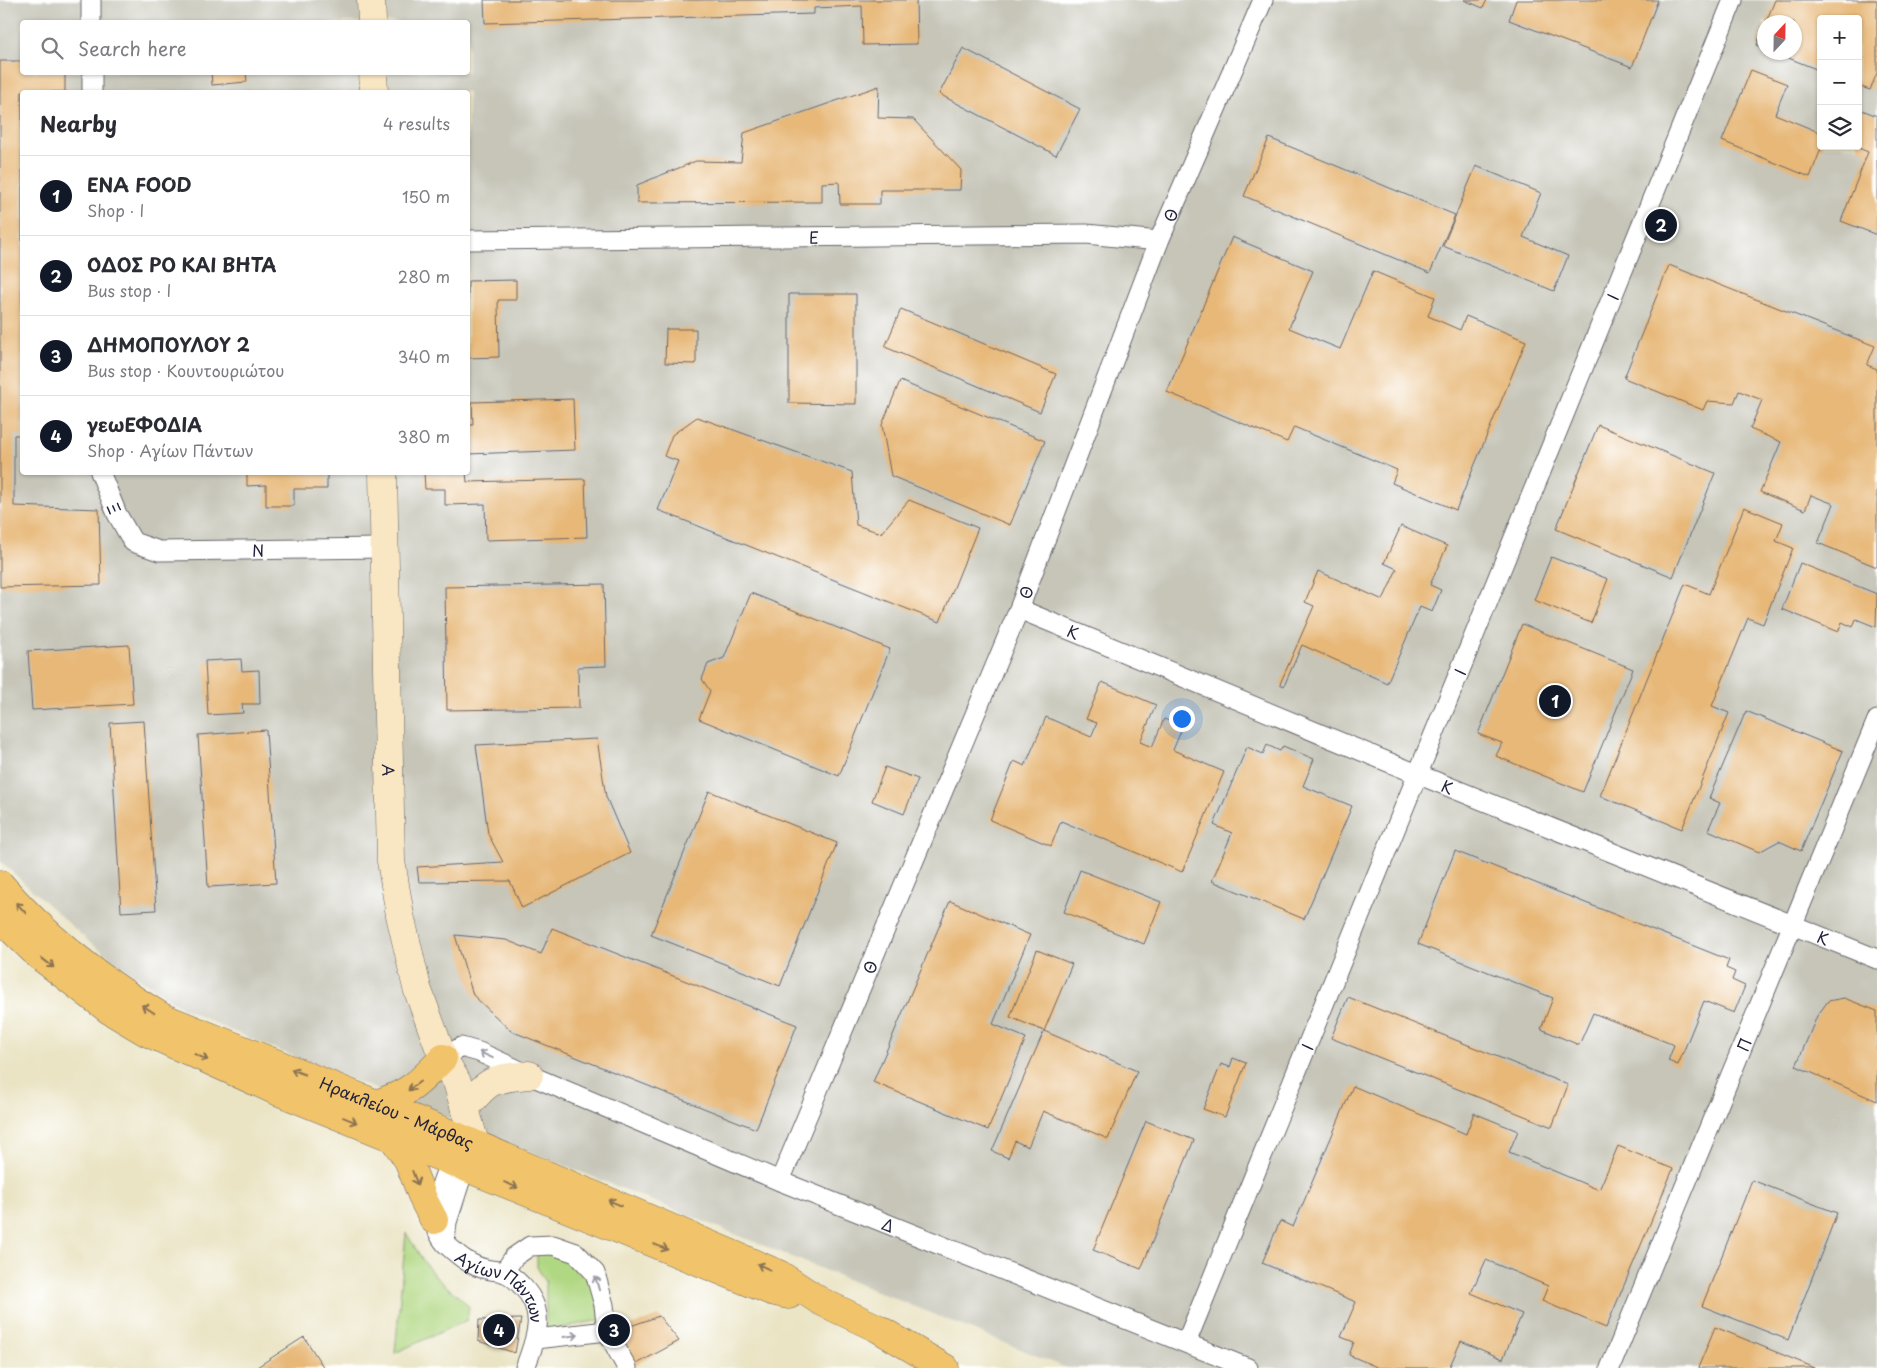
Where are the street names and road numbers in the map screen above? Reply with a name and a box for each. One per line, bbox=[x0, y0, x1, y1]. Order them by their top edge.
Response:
street label: Θ bbox=[1157, 204, 1184, 226]
street label: Ε bbox=[809, 225, 819, 249]
street label: Ι bbox=[1600, 290, 1624, 303]
street label: Ξ bbox=[102, 499, 128, 517]
street label: Ν bbox=[252, 538, 264, 562]
street label: Θ bbox=[1012, 582, 1039, 602]
street label: Κ bbox=[1064, 618, 1083, 645]
street label: Ι bbox=[1447, 665, 1472, 678]
street label: Α bbox=[377, 764, 401, 776]
street label: Κ bbox=[1438, 773, 1458, 800]
street label: Κ bbox=[1814, 924, 1833, 951]
street label: Θ bbox=[856, 956, 883, 977]
street label: Π bbox=[1730, 1034, 1757, 1055]
street label: Ι bbox=[1295, 1040, 1319, 1053]
street label: Ηρακλείου - Μάρθας bbox=[316, 1070, 478, 1154]
street label: Δ bbox=[879, 1211, 898, 1238]
street label: Αγίων Πάντων bbox=[451, 1245, 549, 1324]

